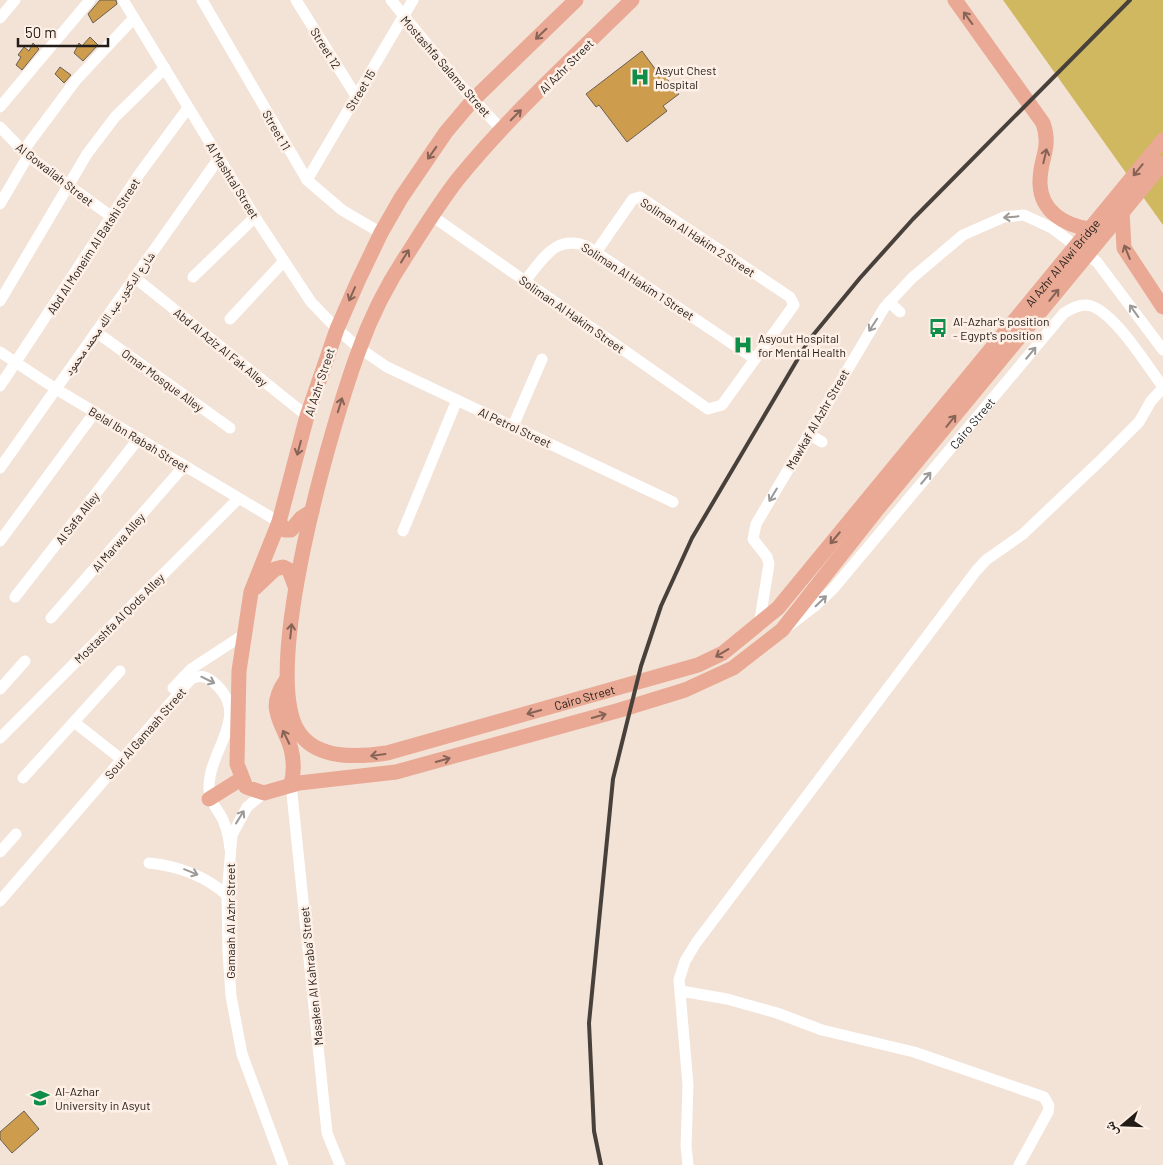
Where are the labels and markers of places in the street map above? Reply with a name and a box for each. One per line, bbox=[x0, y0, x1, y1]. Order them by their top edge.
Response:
place label: Asyut Chest Hospital bbox=[655, 63, 717, 91]
hospital icon: Asyut Chest Hospital bbox=[629, 66, 651, 88]
place label: Al-Azhar's position - Egypt's position bbox=[953, 314, 1050, 342]
bus stop icon: Al-Azhar's position - Egypt's position bbox=[927, 317, 949, 339]
place label: Asyout Hospital for Mental Health bbox=[758, 331, 846, 359]
hospital icon: Asyout Hospital for Mental Health bbox=[732, 334, 754, 356]
place label: Al-Azhar University in Asyut bbox=[55, 1084, 151, 1112]
school or university icon: Al-Azhar University in Asyut bbox=[29, 1087, 51, 1109]

